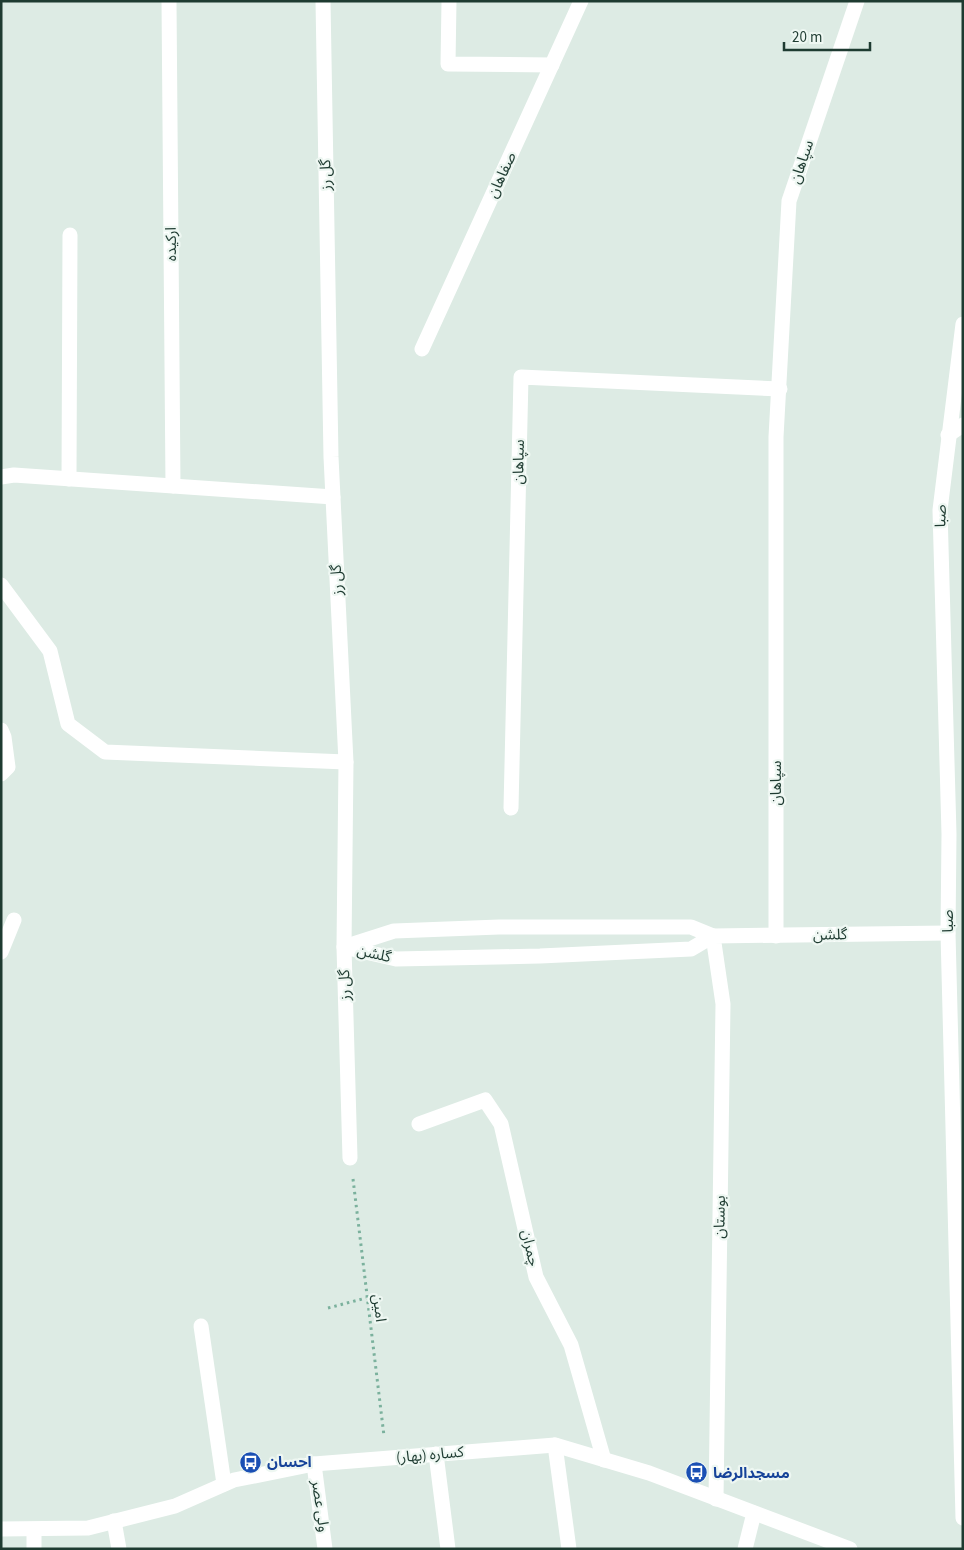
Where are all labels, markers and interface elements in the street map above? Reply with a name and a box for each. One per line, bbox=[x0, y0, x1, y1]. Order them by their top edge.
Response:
scale bar bbox=[784, 20, 870, 52]
text: 20 m bbox=[792, 27, 822, 48]
street label: سپاهان bbox=[785, 137, 819, 187]
street label: صفاهان bbox=[482, 149, 522, 201]
street label: گل رز bbox=[315, 158, 337, 192]
street label: ارکیده bbox=[161, 227, 182, 261]
street label: سپاهان bbox=[508, 439, 530, 485]
street label: صبا bbox=[930, 504, 952, 528]
street label: گل رز bbox=[326, 563, 348, 597]
street label: سپاهان bbox=[766, 760, 787, 805]
street label: صبا bbox=[938, 909, 959, 933]
street label: گلشن bbox=[813, 924, 848, 946]
street label: گلشن bbox=[355, 940, 394, 968]
street label: گل رز bbox=[334, 968, 356, 1002]
street label: بوستان bbox=[709, 1195, 731, 1239]
street label: چمران bbox=[516, 1228, 544, 1269]
street label: امین bbox=[367, 1293, 391, 1323]
street label: کساره (بهار) bbox=[395, 1442, 466, 1468]
bus stop icon: احسان bbox=[239, 1450, 263, 1474]
place label: احسان bbox=[267, 1452, 312, 1473]
bus stop icon: مسجدالرضا bbox=[685, 1461, 709, 1485]
place label: مسجدالرضا bbox=[713, 1463, 790, 1484]
street label: ولی عصر bbox=[306, 1478, 334, 1533]

